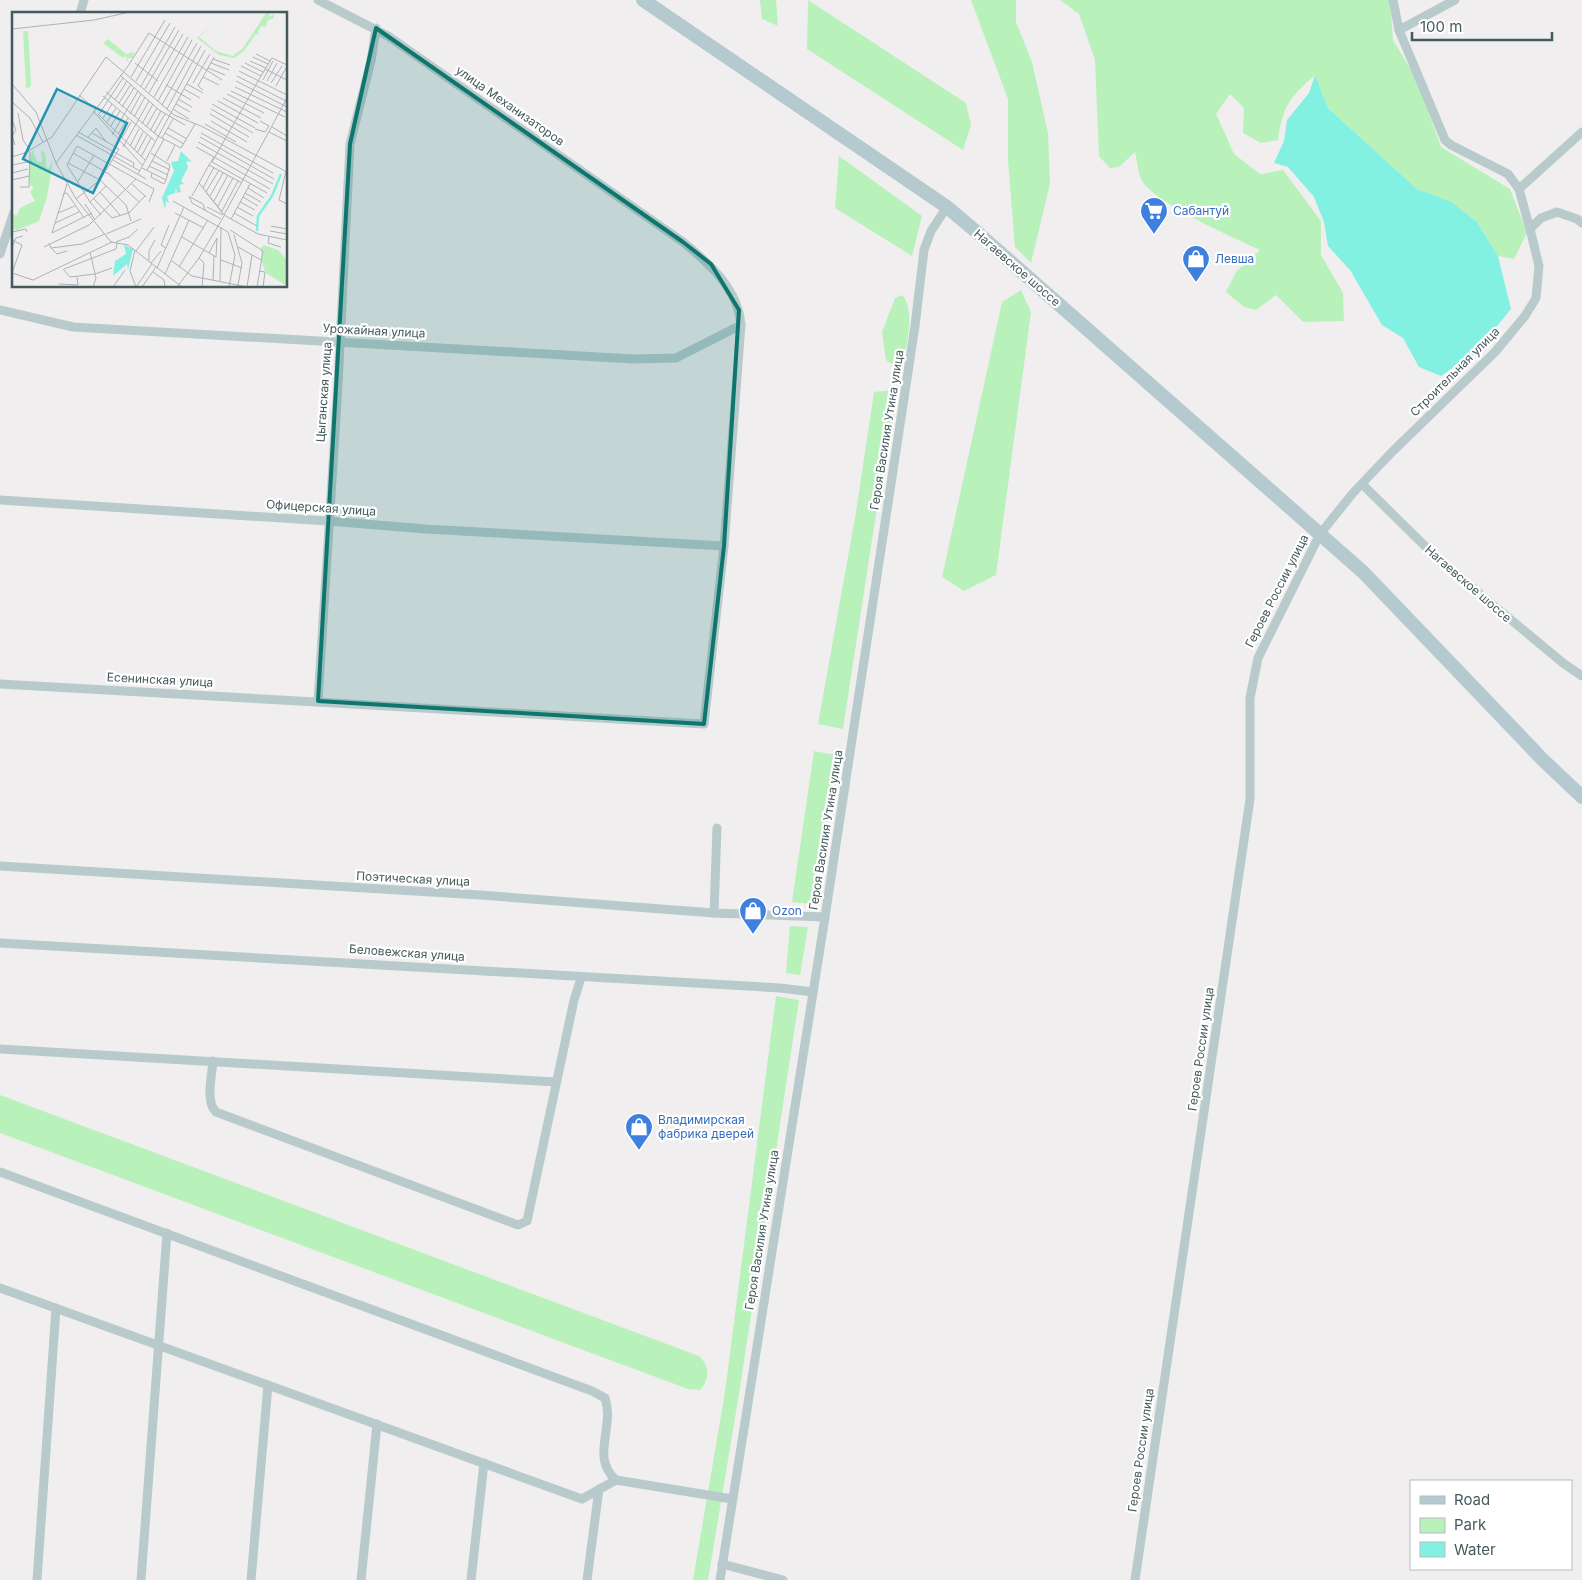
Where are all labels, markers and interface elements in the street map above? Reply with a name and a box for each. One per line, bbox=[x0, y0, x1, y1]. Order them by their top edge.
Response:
scale bar bbox=[1412, 10, 1552, 42]
inset map bbox=[12, 12, 288, 288]
text: 100 m bbox=[1420, 17, 1462, 36]
street label: улица Механизаторов bbox=[453, 62, 568, 149]
supermarket icon: Сабантуй bbox=[1139, 196, 1169, 235]
place label: Сабантуй bbox=[1173, 203, 1229, 218]
street label: Нагаевское шоссе bbox=[971, 226, 1064, 309]
shop icon: Левша bbox=[1181, 244, 1211, 283]
place label: Левша bbox=[1215, 251, 1254, 266]
street label: Урожайная улица bbox=[322, 320, 426, 341]
street label: Строительная улица bbox=[1407, 324, 1502, 419]
street label: Цыганская улица bbox=[313, 341, 334, 443]
street label: Героя Василия Утина улица bbox=[866, 349, 907, 511]
street label: Офицерская улица bbox=[265, 496, 377, 519]
street label: Героев России улица bbox=[1242, 532, 1312, 650]
street label: Нагаевское шоссе bbox=[1422, 542, 1515, 625]
street label: Есенинская улица bbox=[106, 669, 214, 690]
street label: Героя Василия Утина улица bbox=[805, 749, 846, 911]
street label: Поэтическая улица bbox=[356, 868, 470, 889]
shop icon: Ozon bbox=[738, 896, 768, 935]
place label: Ozon bbox=[772, 903, 802, 918]
street label: Беловежская улица bbox=[349, 941, 465, 964]
street label: Героев России улица bbox=[1184, 986, 1217, 1112]
shop icon: Владимирская фабрика дверей bbox=[624, 1112, 654, 1151]
place label: Владимирская фабрика дверей bbox=[658, 1112, 754, 1141]
street label: Героя Василия Утина улица bbox=[741, 1149, 782, 1311]
street label: Героев России улица bbox=[1124, 1387, 1157, 1513]
legend bbox=[1410, 1480, 1572, 1570]
text: Road bbox=[1454, 1490, 1490, 1509]
text: Park bbox=[1454, 1515, 1487, 1534]
text: Water bbox=[1454, 1540, 1496, 1559]

